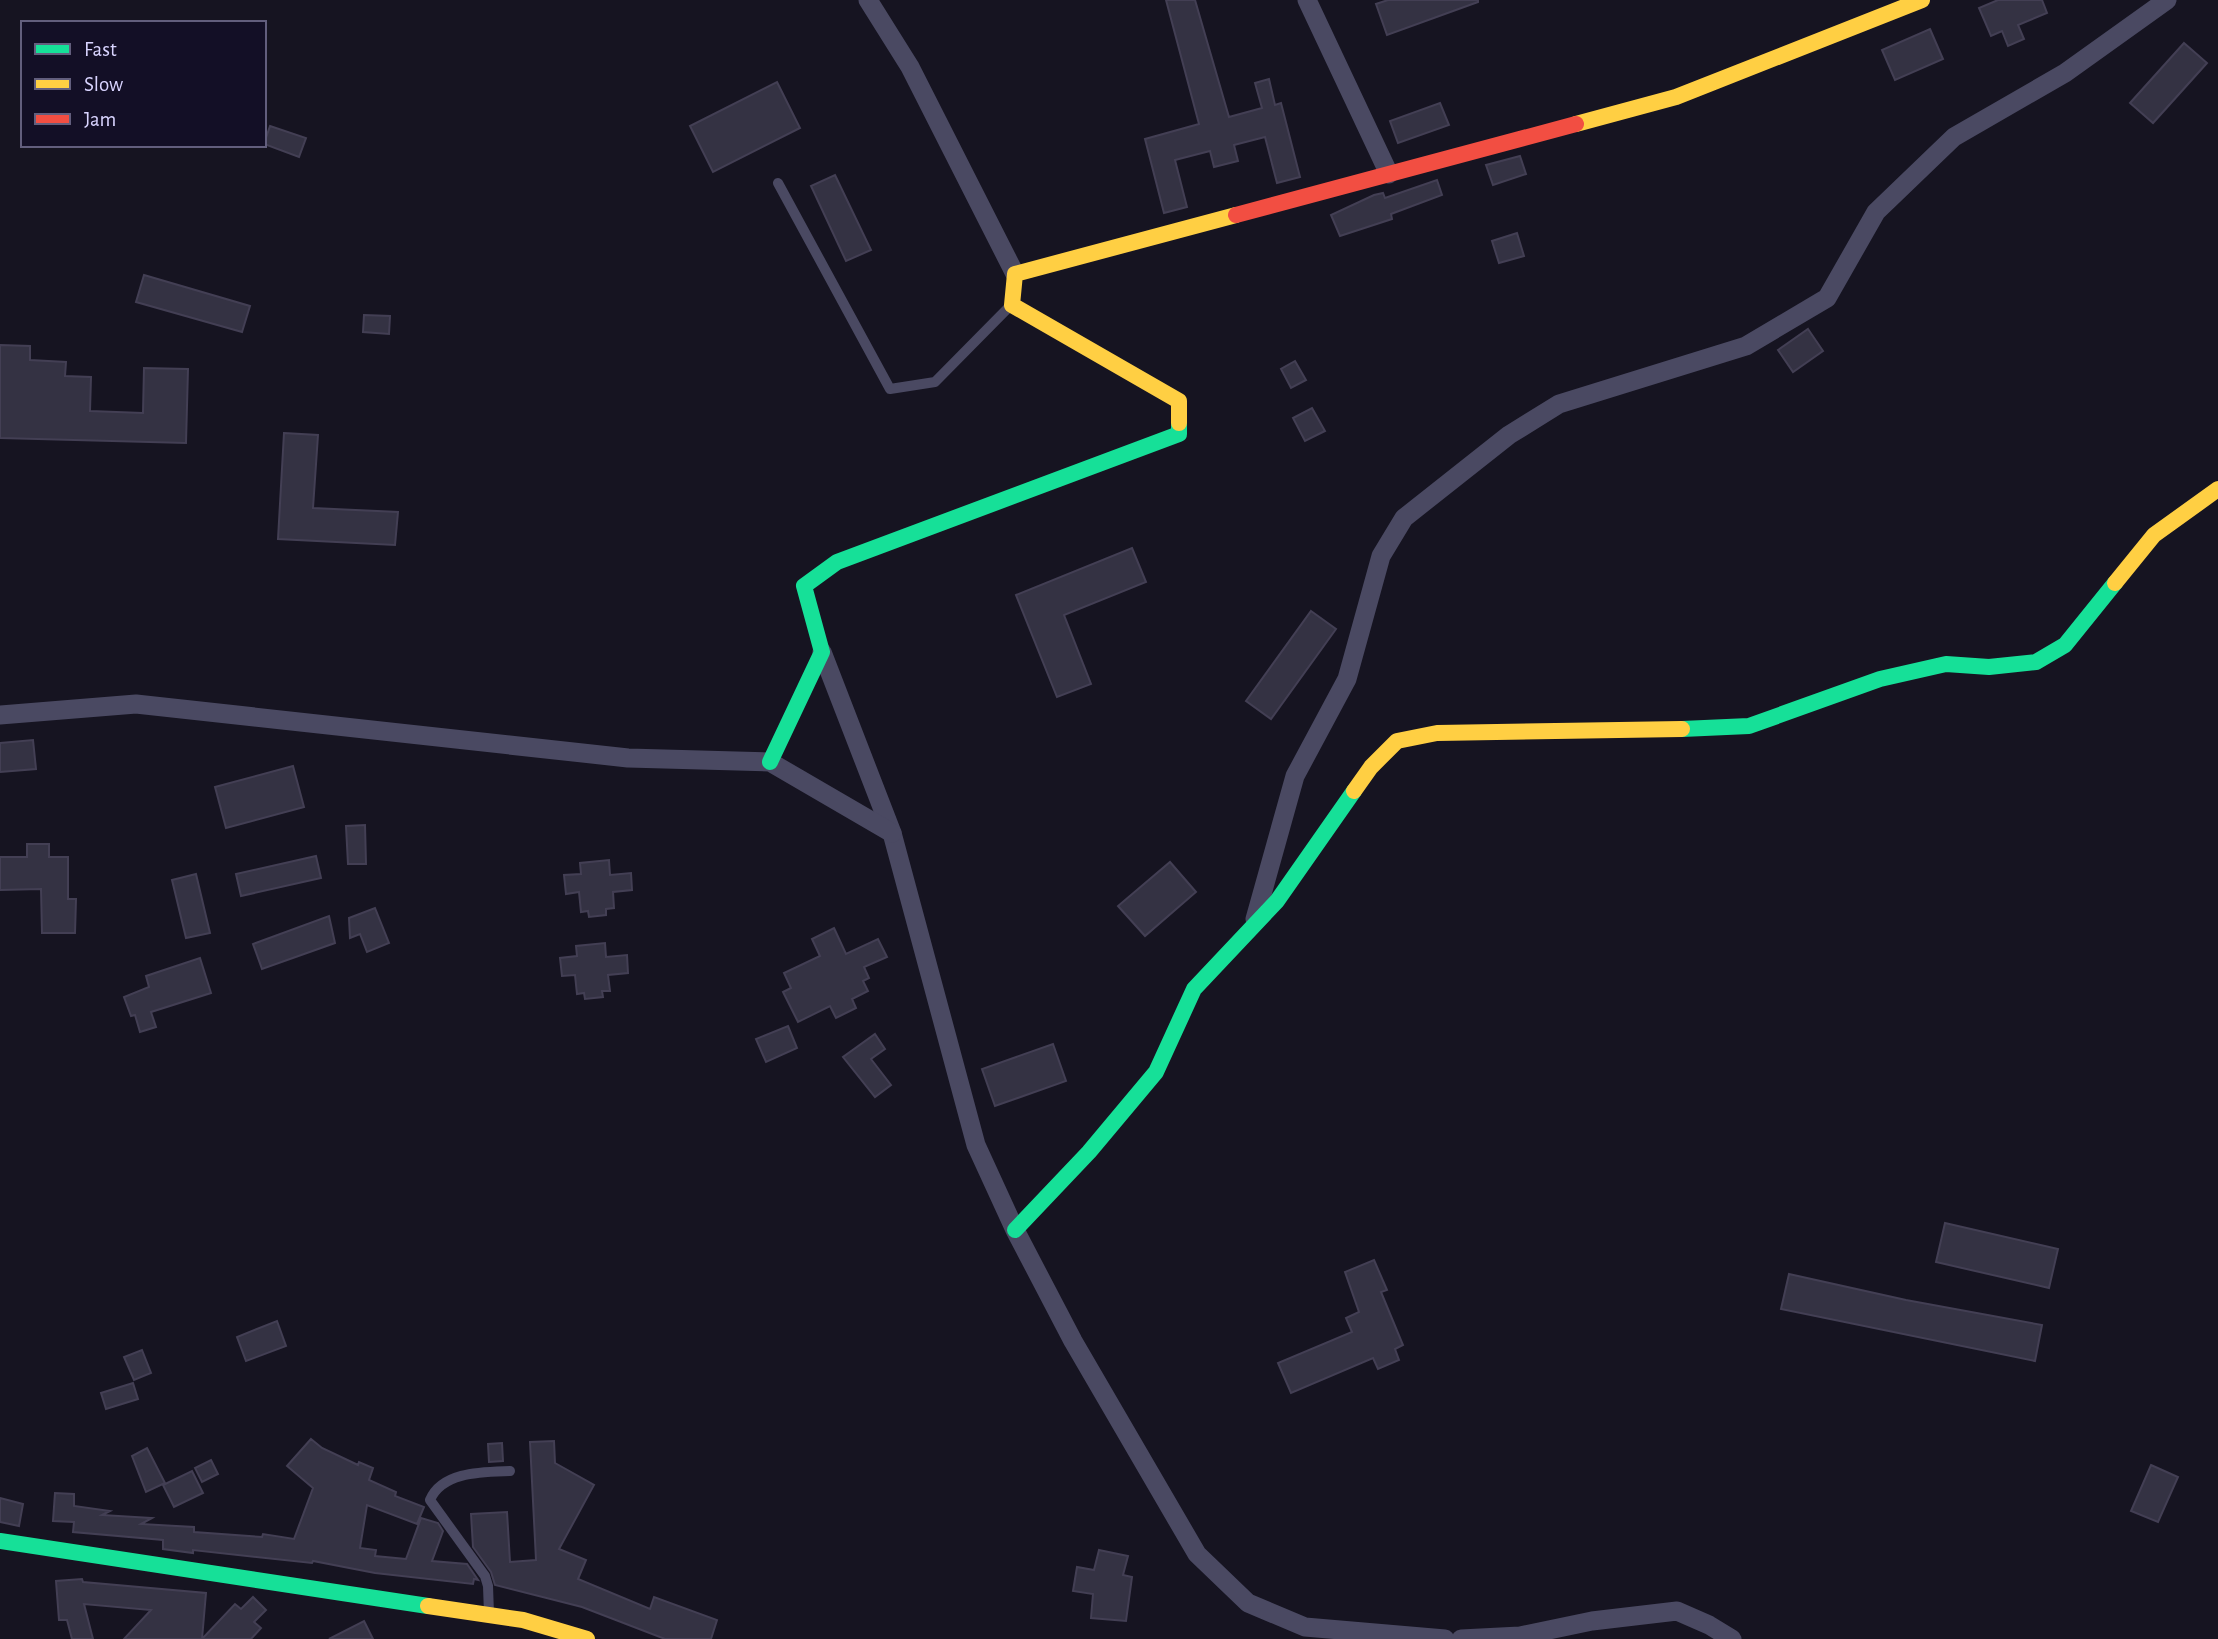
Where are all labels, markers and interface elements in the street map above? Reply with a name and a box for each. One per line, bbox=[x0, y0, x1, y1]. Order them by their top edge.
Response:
legend bbox=[21, 21, 266, 147]
text: Fast bbox=[84, 39, 117, 60]
text: Slow bbox=[84, 74, 123, 95]
text: Jam bbox=[84, 109, 116, 130]

